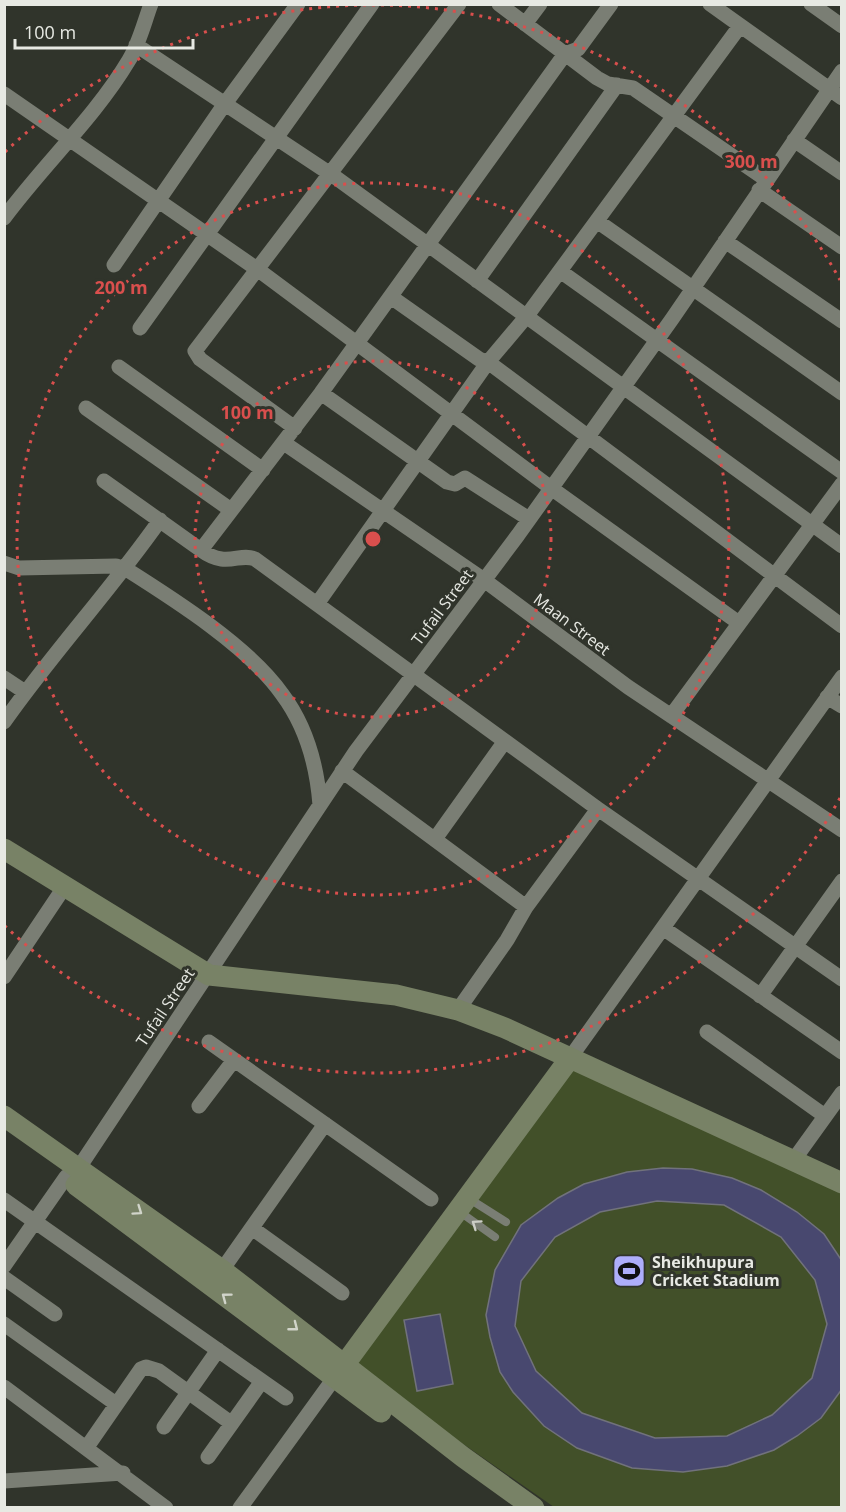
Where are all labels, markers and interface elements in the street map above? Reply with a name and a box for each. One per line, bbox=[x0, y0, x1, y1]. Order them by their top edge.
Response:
scale bar bbox=[15, 12, 194, 50]
text: 100 m bbox=[24, 20, 76, 44]
text: 300 m bbox=[724, 149, 778, 173]
text: 200 m bbox=[94, 275, 148, 299]
text: 100 m bbox=[220, 400, 274, 424]
centre of rings bbox=[363, 529, 383, 549]
street label: Tufail Street bbox=[406, 564, 478, 649]
street label: Maan Street bbox=[529, 588, 615, 660]
street label: Tufail Street bbox=[131, 963, 199, 1050]
one-way arrow bbox=[131, 1204, 142, 1215]
one-way arrow bbox=[472, 1220, 483, 1231]
place label: Sheikhupura Cricket Stadium bbox=[652, 1251, 780, 1291]
sports icon: Sheikhupura Cricket Stadium bbox=[611, 1253, 647, 1289]
one-way arrow bbox=[222, 1293, 233, 1304]
one-way arrow bbox=[288, 1319, 299, 1330]

